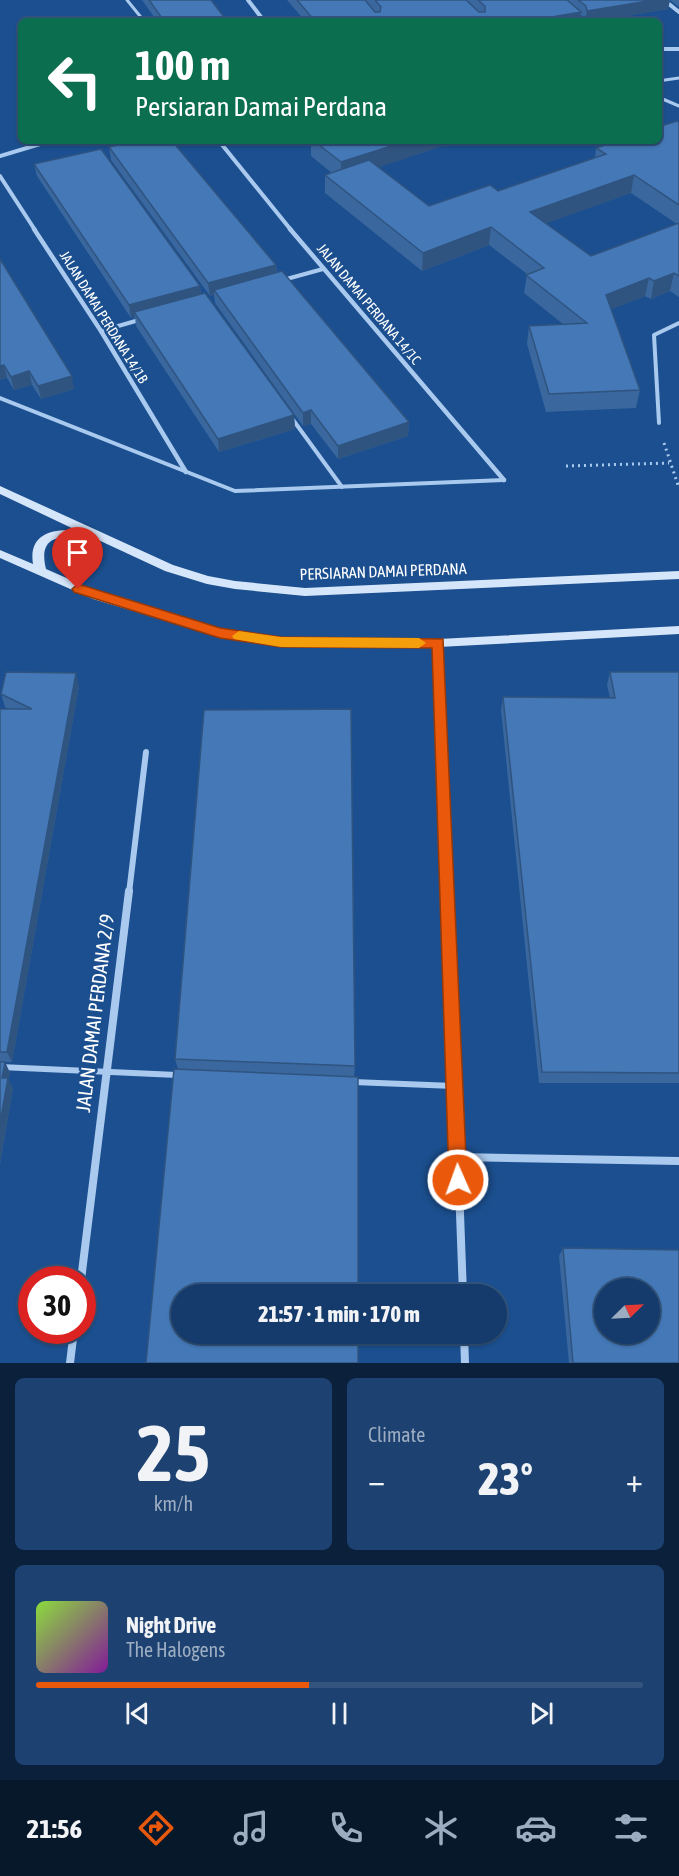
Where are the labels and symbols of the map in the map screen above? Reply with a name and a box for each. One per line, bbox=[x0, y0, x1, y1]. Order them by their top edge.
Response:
street label: JALAN DAMAI PERDANA 14/1C bbox=[314, 240, 425, 368]
street label: JALAN DAMAI PERDANA 14/1B bbox=[57, 248, 151, 386]
pin bbox=[52, 527, 103, 589]
street label: PERSIARAN DAMAI PERDANA bbox=[299, 559, 467, 583]
street label: JALAN DAMAI PERDANA 2/9 bbox=[71, 913, 118, 1113]
position arrow bbox=[426, 1148, 490, 1212]
speed limit sign: 30 bbox=[18, 1266, 96, 1344]
north arrow bbox=[594, 1278, 660, 1344]

